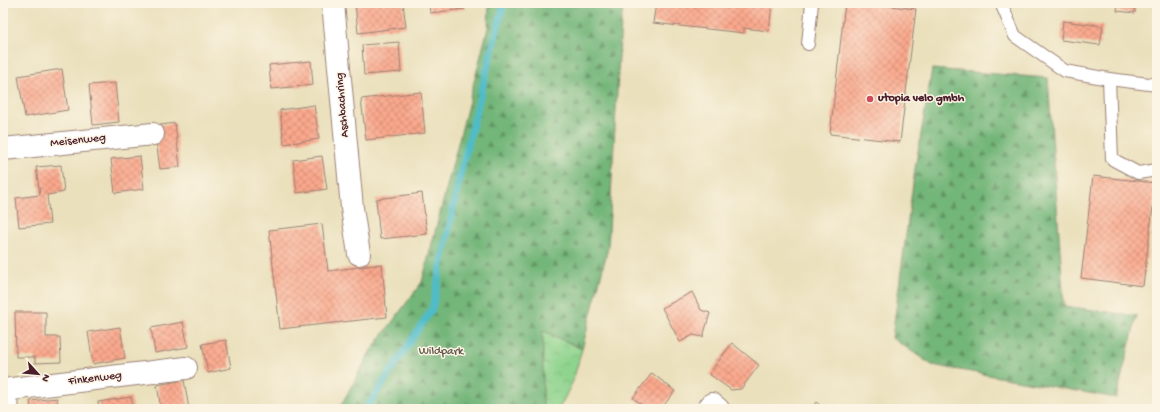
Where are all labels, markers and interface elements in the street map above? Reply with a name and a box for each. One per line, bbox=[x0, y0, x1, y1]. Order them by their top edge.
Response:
street label: Aschbachring bbox=[333, 72, 353, 138]
place label: utopia velo gmbh bbox=[878, 92, 965, 106]
marker: utopia velo gmbh bbox=[865, 94, 875, 104]
street label: Meisenweg bbox=[50, 131, 107, 151]
park label: Wildpark bbox=[419, 345, 465, 359]
north arrow bbox=[18, 354, 58, 394]
street label: Finkenweg bbox=[66, 369, 123, 389]
text: N bbox=[38, 372, 52, 384]

